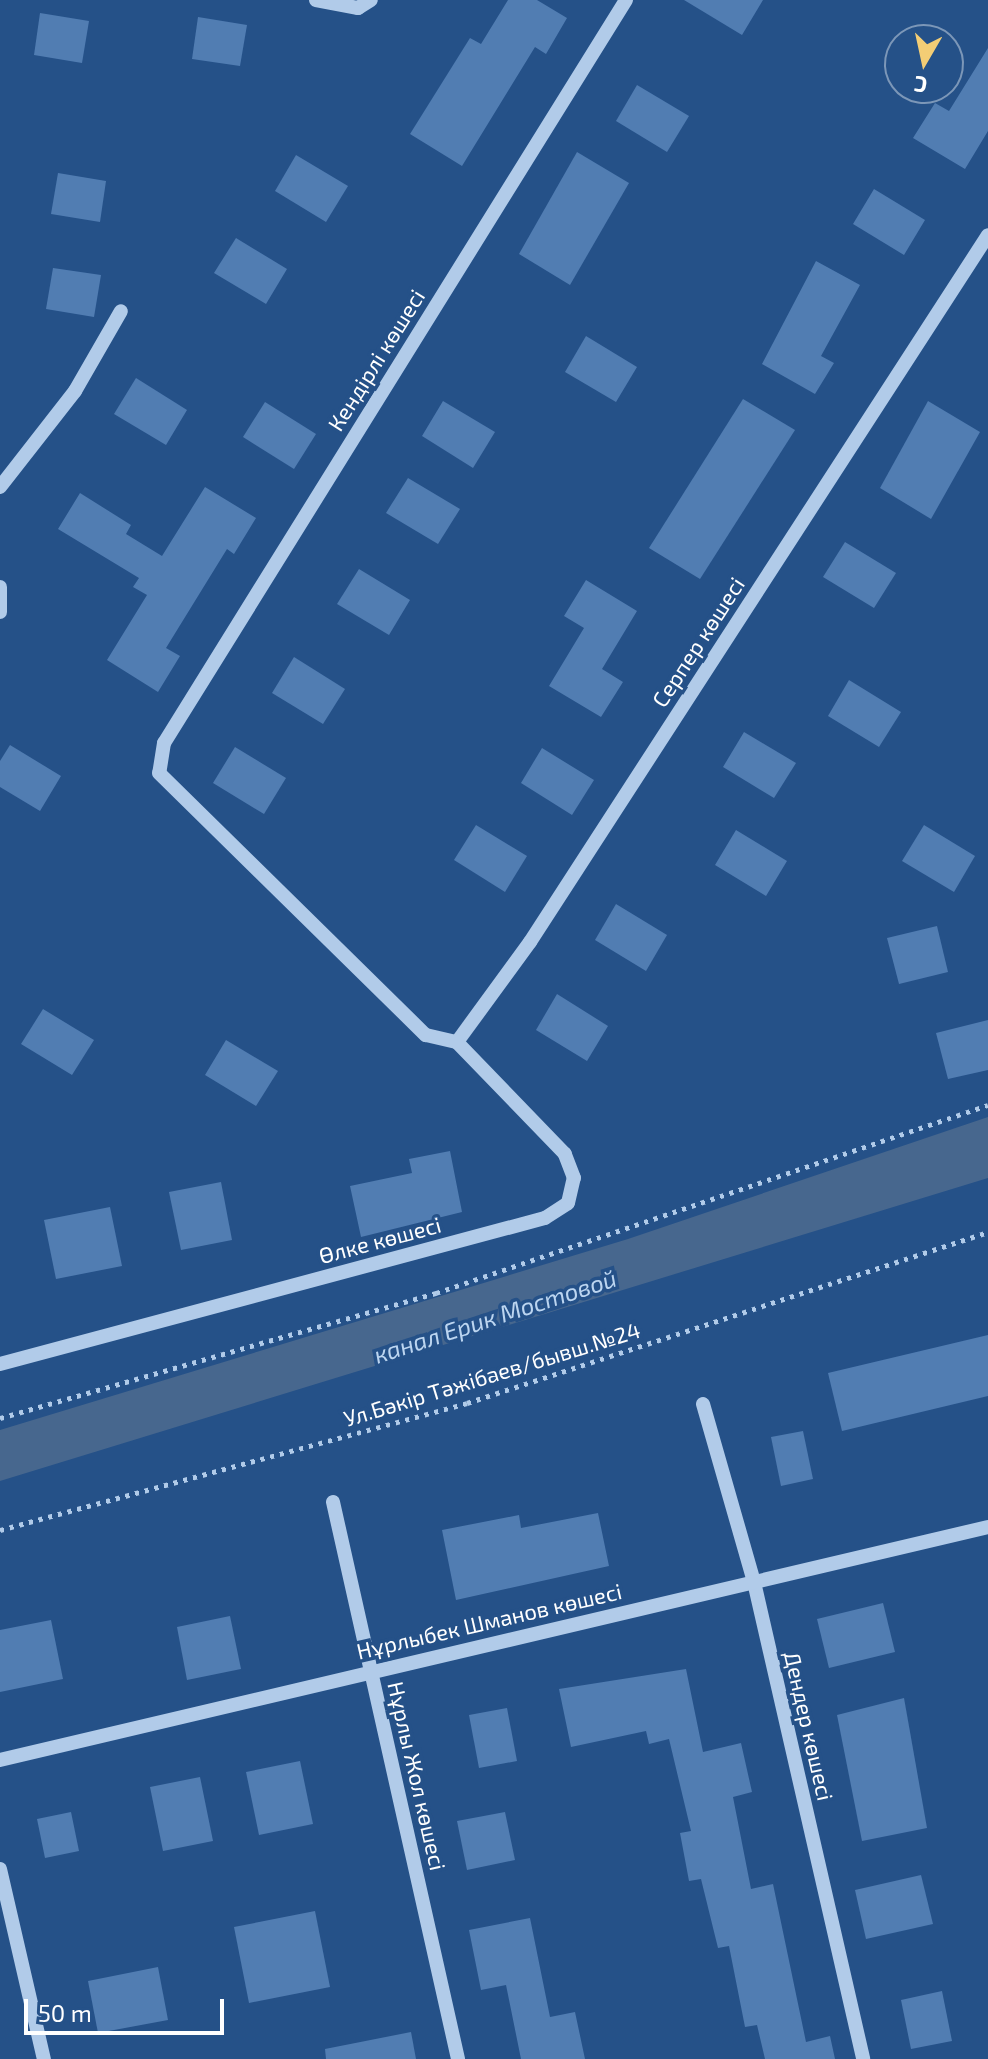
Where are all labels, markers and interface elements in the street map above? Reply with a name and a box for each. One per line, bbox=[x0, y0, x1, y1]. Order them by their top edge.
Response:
north arrow bbox=[884, 24, 964, 104]
text: С bbox=[912, 72, 929, 100]
street label: Кендірлі көшесі bbox=[322, 284, 430, 436]
street label: Серпер көшесі bbox=[646, 572, 750, 712]
street label: Өлке көшесі bbox=[316, 1211, 444, 1269]
water label: канал Ерик Мостовой bbox=[370, 1263, 620, 1369]
street label: Ул.Бәкір Тәжібаев/бывш.№24 bbox=[341, 1316, 643, 1432]
street label: Нұрлыбек Шманов көшесі bbox=[354, 1578, 624, 1664]
street label: Дендер көшесі bbox=[779, 1649, 839, 1803]
street label: Нұрлы Жол көшесі bbox=[382, 1679, 452, 1873]
scale bar bbox=[28, 1983, 228, 2033]
text: 50 m bbox=[38, 1998, 92, 2027]

